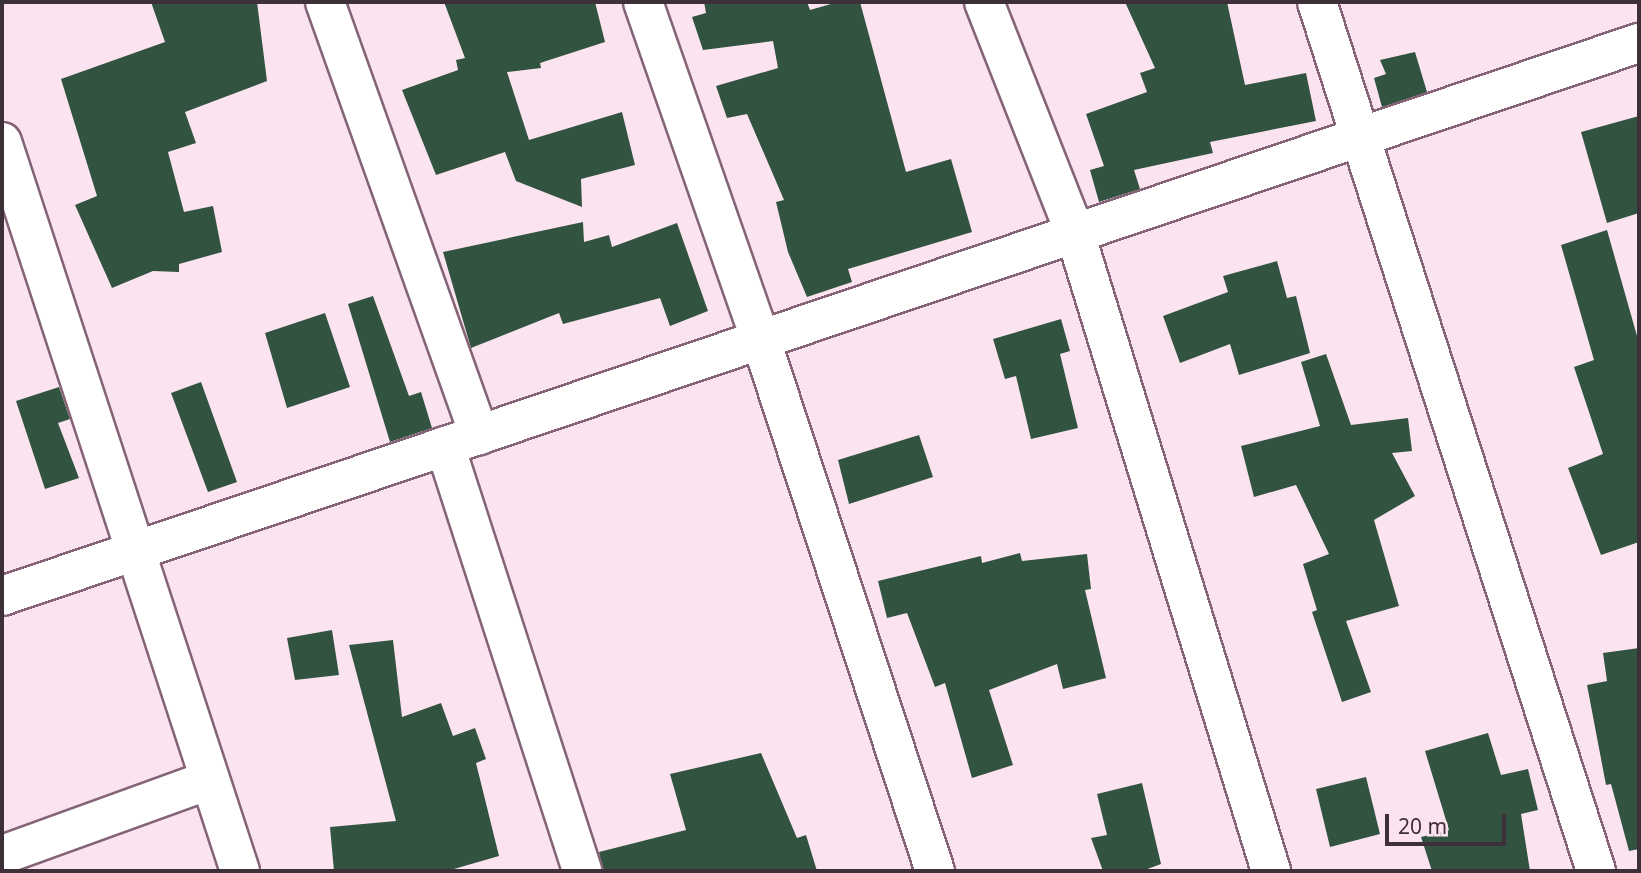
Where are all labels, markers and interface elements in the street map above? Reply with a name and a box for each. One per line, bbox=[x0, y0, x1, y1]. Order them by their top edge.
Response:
scale bar bbox=[1389, 800, 1510, 844]
text: 20 m bbox=[1398, 812, 1447, 840]

